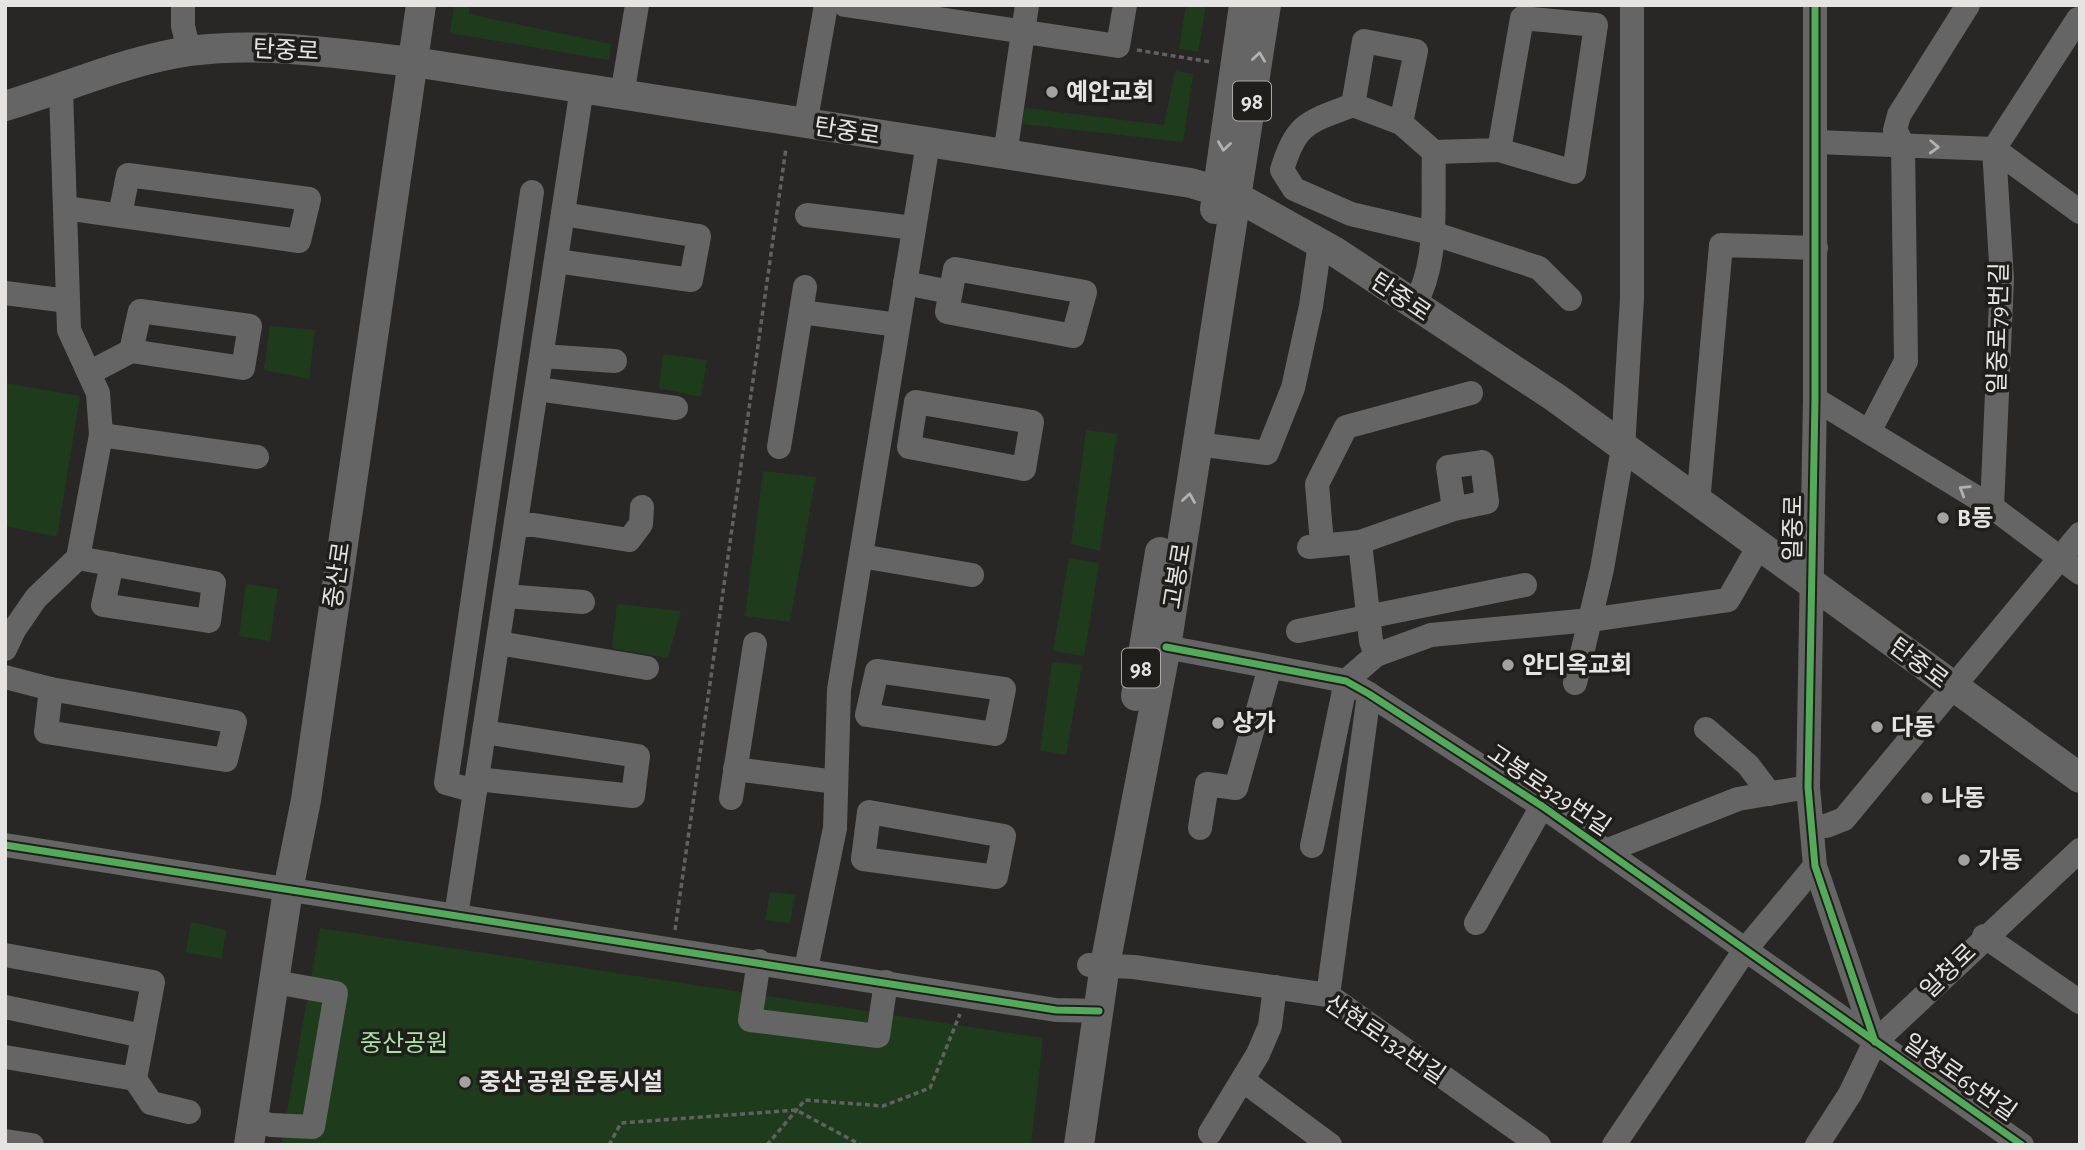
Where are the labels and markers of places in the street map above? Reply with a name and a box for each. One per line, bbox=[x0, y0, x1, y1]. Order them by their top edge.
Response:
place label: 예안교회 bbox=[1066, 79, 1154, 105]
marker: 예안교회 bbox=[1044, 84, 1060, 100]
place label: B동 bbox=[1957, 506, 1993, 531]
marker: B동 bbox=[1935, 510, 1951, 526]
place label: 안디옥교회 bbox=[1522, 652, 1632, 678]
marker: 안디옥교회 bbox=[1500, 657, 1516, 673]
place label: 상가 bbox=[1232, 710, 1276, 736]
place label: 다동 bbox=[1891, 714, 1935, 740]
marker: 상가 bbox=[1210, 715, 1226, 731]
marker: 다동 bbox=[1869, 719, 1885, 735]
place label: 나동 bbox=[1941, 785, 1985, 811]
marker: 나동 bbox=[1919, 790, 1935, 806]
place label: 가동 bbox=[1978, 847, 2022, 873]
marker: 가동 bbox=[1956, 852, 1972, 868]
place label: 중산 공원 운동시설 bbox=[479, 1069, 663, 1095]
marker: 중산 공원 운동시설 bbox=[457, 1074, 473, 1090]

